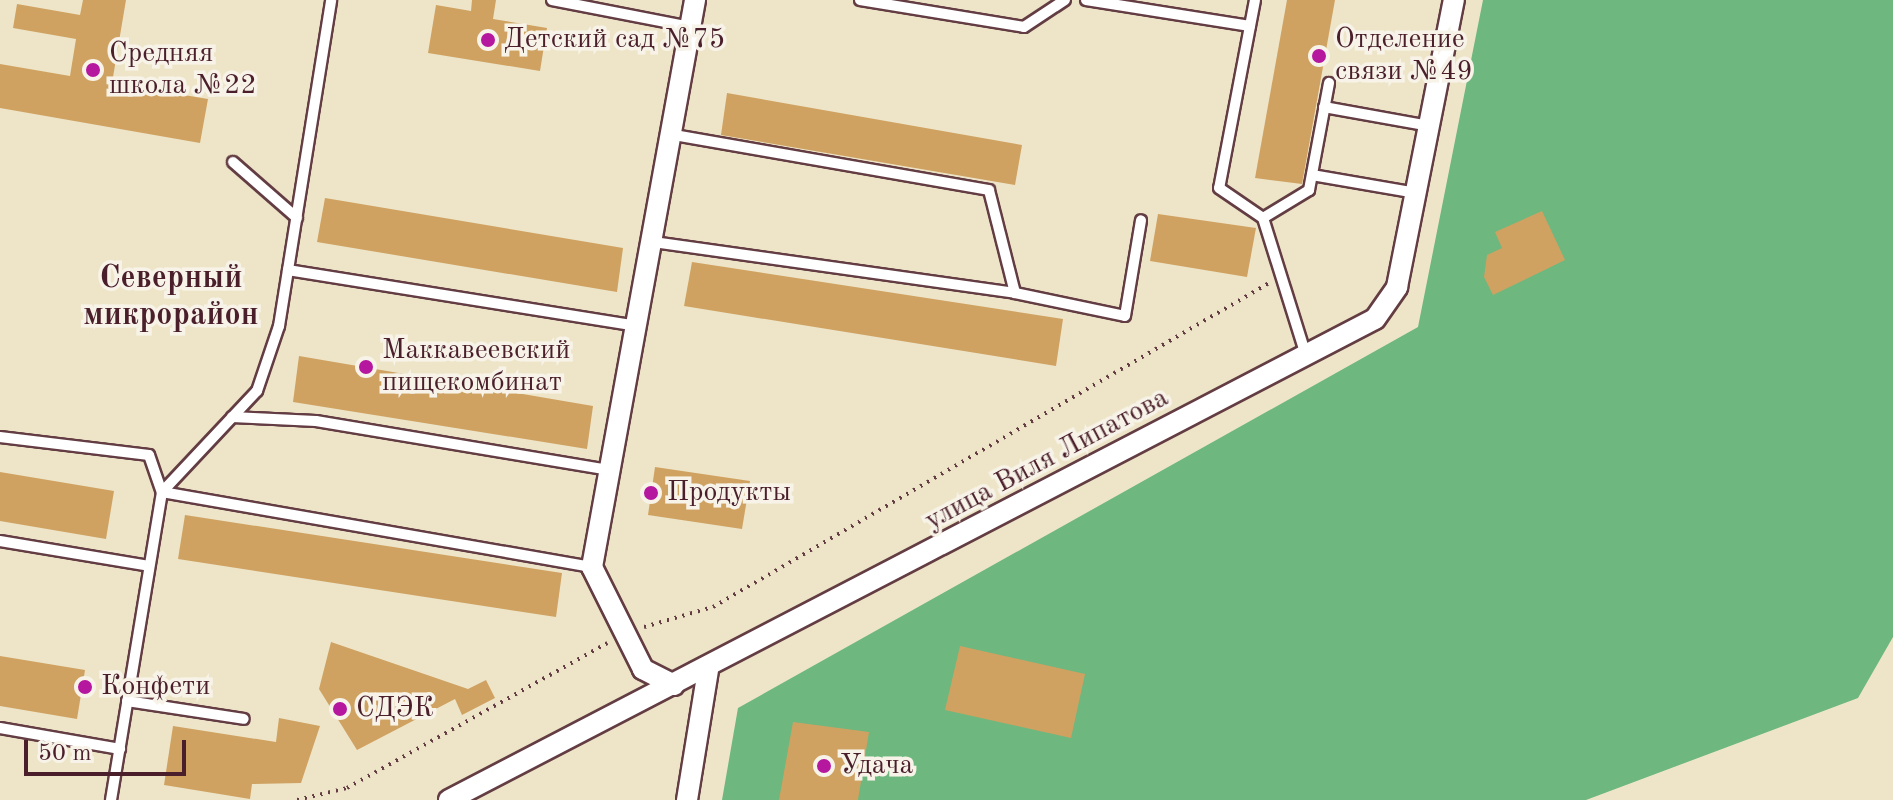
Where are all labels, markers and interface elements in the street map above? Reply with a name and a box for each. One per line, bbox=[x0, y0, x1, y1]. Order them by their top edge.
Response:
place label: Детский сад №75 bbox=[504, 23, 725, 57]
place label: Отделение связи №49 bbox=[1335, 23, 1473, 89]
marker: Детский сад №75 bbox=[479, 31, 497, 49]
place label: Средняя школа №22 bbox=[109, 37, 256, 103]
marker: Отделение связи №49 bbox=[1310, 47, 1328, 65]
marker: Средняя школа №22 bbox=[84, 61, 102, 79]
district label: Северный микрорайон bbox=[83, 261, 259, 336]
place label: Маккавеевский пищекомбинат bbox=[382, 334, 570, 400]
marker: Маккавеевский пищекомбинат bbox=[357, 358, 375, 376]
street label: улица Виля Липатова bbox=[920, 382, 1174, 538]
place label: Продукты bbox=[667, 476, 791, 510]
marker: Продукты bbox=[642, 484, 660, 502]
place label: Конфети bbox=[101, 670, 210, 704]
marker: Конфети bbox=[76, 678, 94, 696]
place label: СДЭК bbox=[356, 692, 434, 726]
marker: СДЭК bbox=[331, 700, 349, 718]
scale bar bbox=[28, 724, 190, 774]
text: 50 m bbox=[38, 742, 92, 766]
place label: Удача bbox=[840, 749, 913, 783]
marker: Удача bbox=[815, 757, 833, 775]

